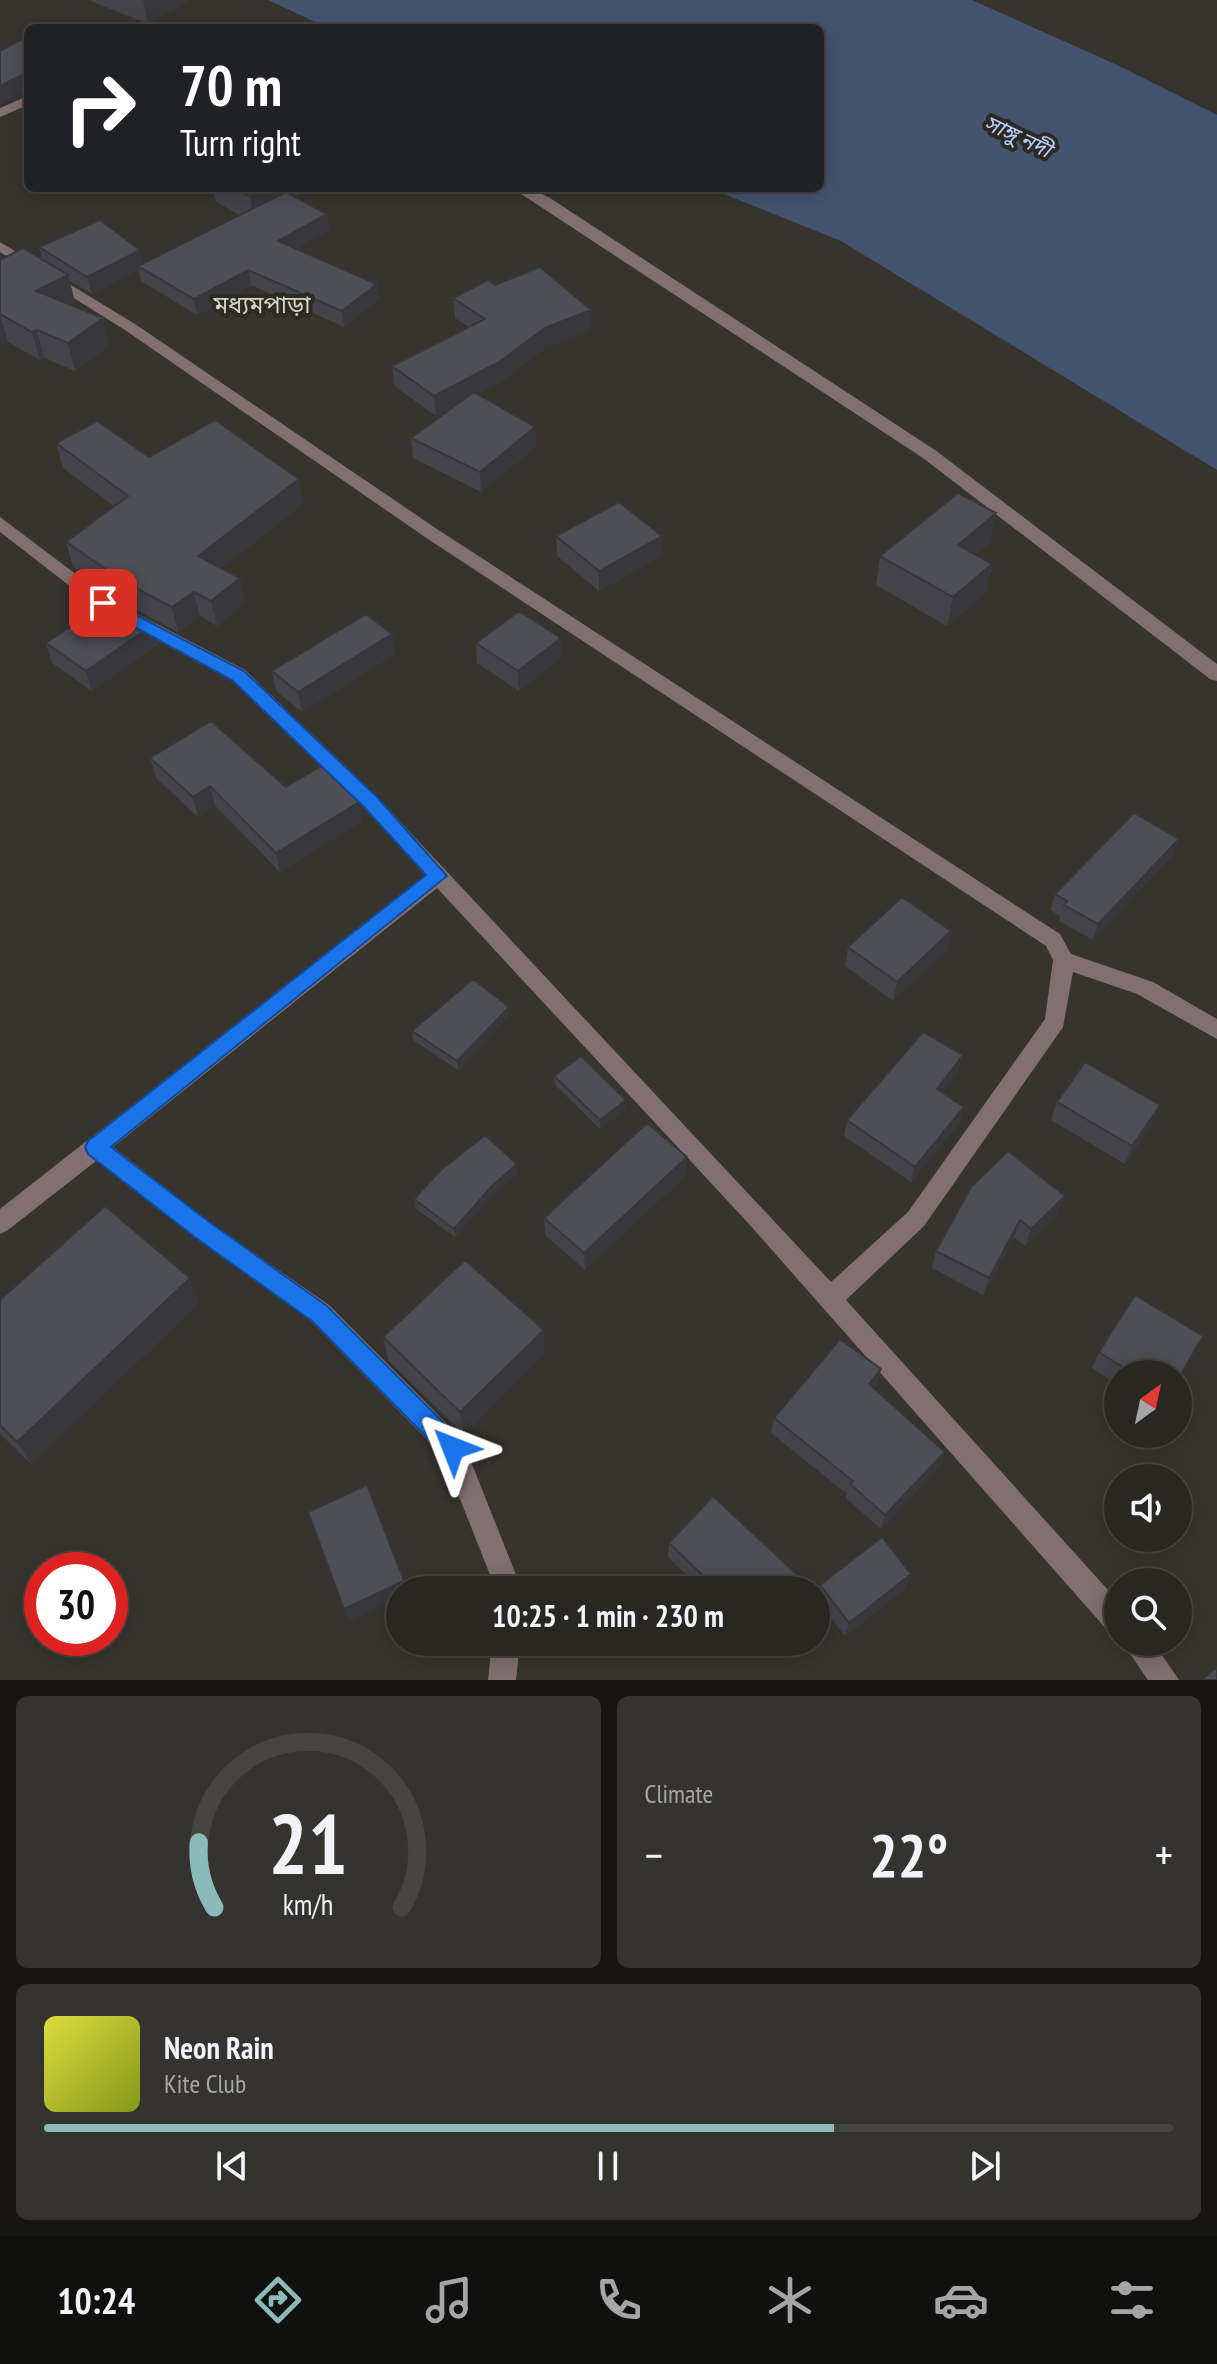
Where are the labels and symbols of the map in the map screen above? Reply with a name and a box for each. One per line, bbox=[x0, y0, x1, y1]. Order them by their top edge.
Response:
water label: সাঙ্গু নদী bbox=[980, 108, 1060, 165]
district label: মধ্যমপাড়া bbox=[212, 289, 311, 320]
pin bbox=[69, 569, 137, 637]
north arrow bbox=[1104, 1360, 1192, 1448]
position arrow bbox=[411, 1406, 495, 1490]
speed limit sign: 30 bbox=[24, 1552, 128, 1656]

